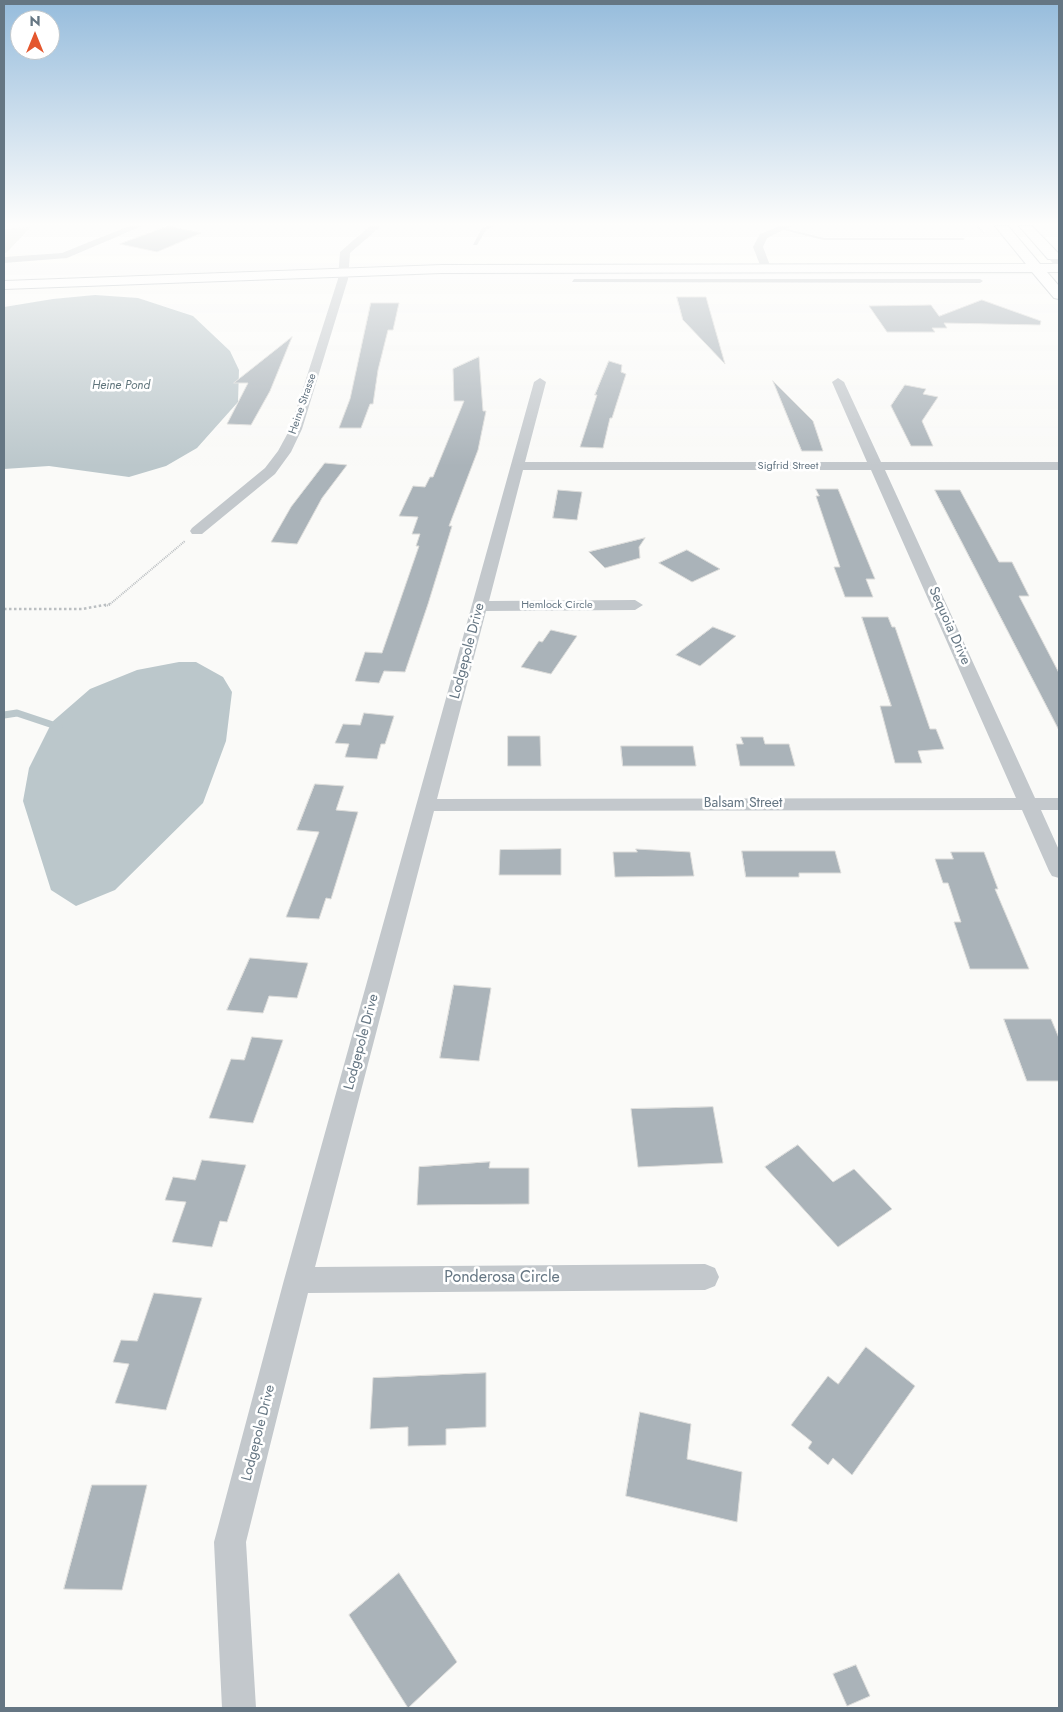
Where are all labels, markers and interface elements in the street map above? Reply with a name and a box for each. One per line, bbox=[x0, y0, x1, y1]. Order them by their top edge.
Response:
north arrow bbox=[10, 10, 60, 60]
text: N bbox=[29, 11, 41, 31]
street label: Heine Strasse bbox=[286, 372, 320, 436]
water label: Heine Pond bbox=[92, 379, 150, 393]
street label: Sigfrid Street bbox=[758, 459, 818, 473]
street label: Sequoia Drive bbox=[924, 584, 974, 668]
street label: Hemlock Circle bbox=[521, 598, 593, 612]
street label: Lodgepole Drive bbox=[447, 601, 489, 701]
street label: Balsam Street bbox=[704, 796, 782, 812]
street label: Lodgepole Drive bbox=[341, 992, 383, 1092]
street label: Ponderosa Circle bbox=[444, 1268, 560, 1288]
street label: Lodgepole Drive bbox=[239, 1383, 279, 1483]

